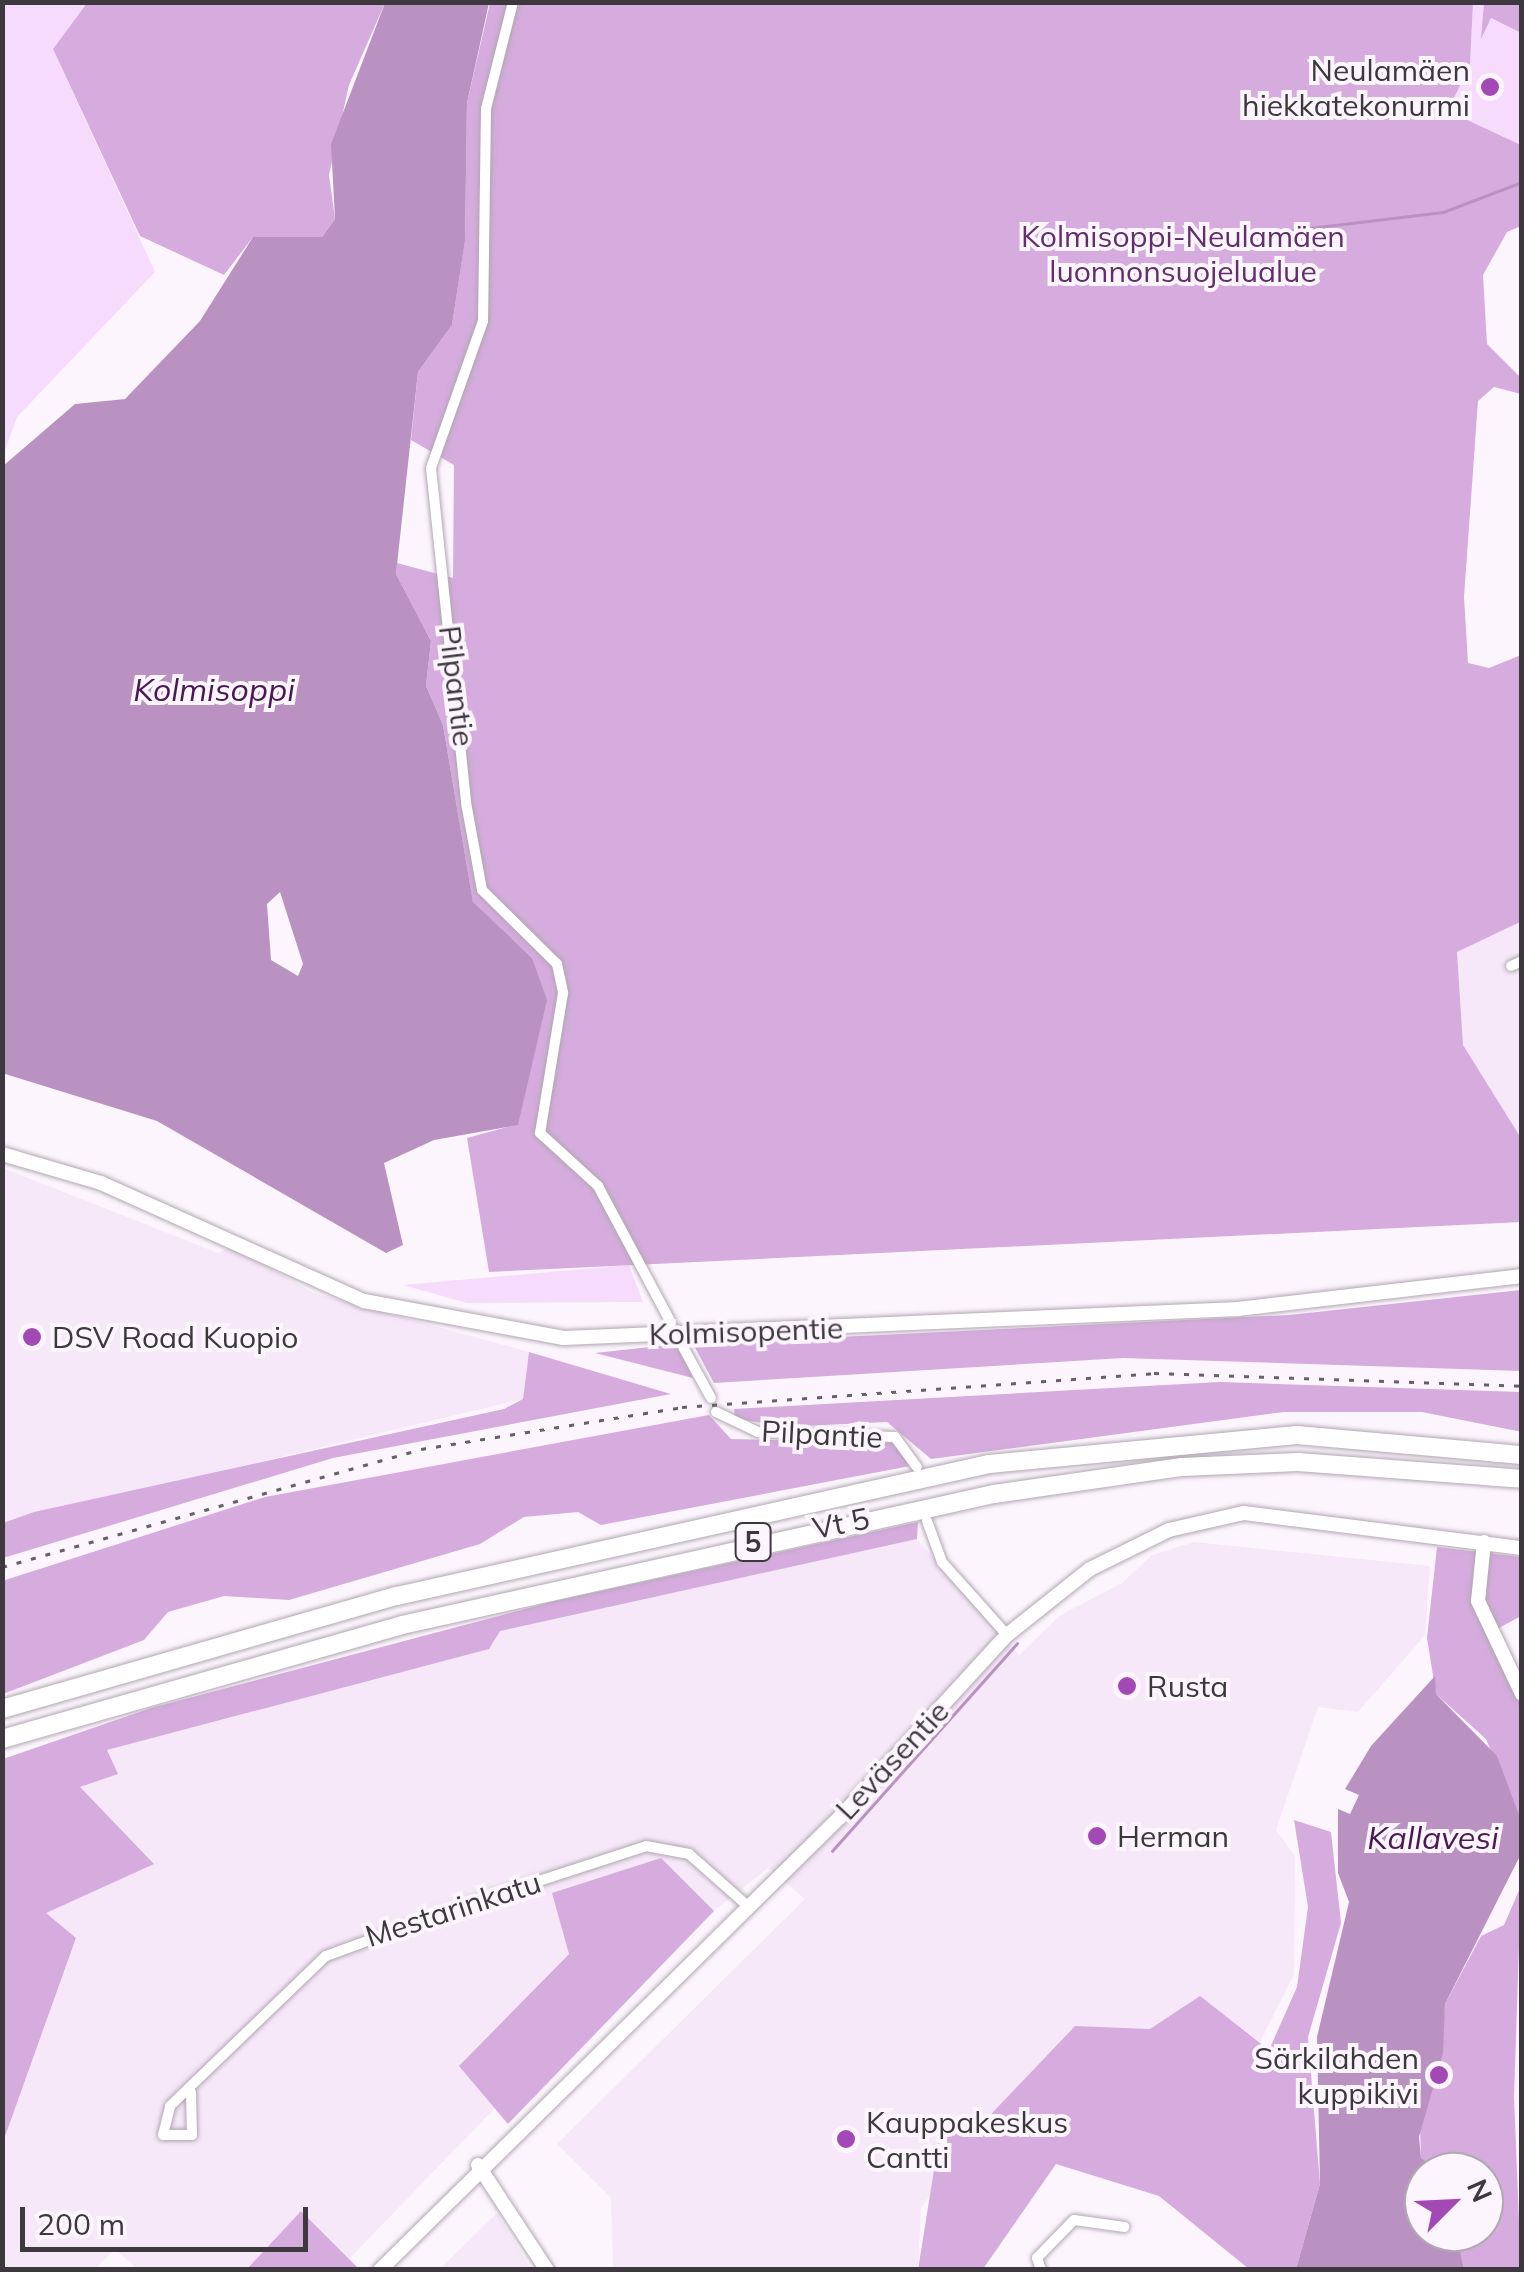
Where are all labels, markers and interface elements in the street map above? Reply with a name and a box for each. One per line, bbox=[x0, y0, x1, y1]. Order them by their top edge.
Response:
place label: Neulamäen hiekkatekonurmi bbox=[1242, 52, 1470, 122]
marker: Neulamäen hiekkatekonurmi bbox=[1479, 76, 1501, 98]
park label: Kolmisoppi-Neulamäen luonnonsuojelualue bbox=[1021, 218, 1345, 288]
street label: Pilpantie bbox=[432, 624, 482, 748]
water label: Kolmisoppi bbox=[133, 670, 295, 708]
street label: Kolmisopentie bbox=[648, 1310, 844, 1352]
place label: DSV Road Kuopio bbox=[52, 1319, 298, 1355]
marker: DSV Road Kuopio bbox=[21, 1326, 43, 1348]
street label: Pilpantie bbox=[760, 1413, 884, 1455]
street label: Vt 5 bbox=[810, 1500, 872, 1546]
road number: 5 bbox=[733, 1519, 773, 1565]
place label: Rusta bbox=[1147, 1668, 1228, 1704]
marker: Rusta bbox=[1116, 1675, 1138, 1697]
street label: Leväsentie bbox=[828, 1693, 956, 1827]
place label: Herman bbox=[1117, 1818, 1229, 1854]
water label: Kallavesi bbox=[1367, 1818, 1499, 1856]
marker: Herman bbox=[1086, 1825, 1108, 1847]
street label: Mestarinkatu bbox=[361, 1864, 545, 1954]
place label: Särkilahden kuppikivi bbox=[1254, 2040, 1419, 2110]
marker: Särkilahden kuppikivi bbox=[1428, 2064, 1450, 2086]
place label: Kauppakeskus Cantti bbox=[866, 2104, 1068, 2174]
marker: Kauppakeskus Cantti bbox=[835, 2128, 857, 2150]
north arrow bbox=[1404, 2152, 1504, 2252]
text: N bbox=[1460, 2174, 1500, 2207]
scale bar bbox=[25, 2187, 312, 2249]
text: 200 m bbox=[37, 2205, 125, 2243]

